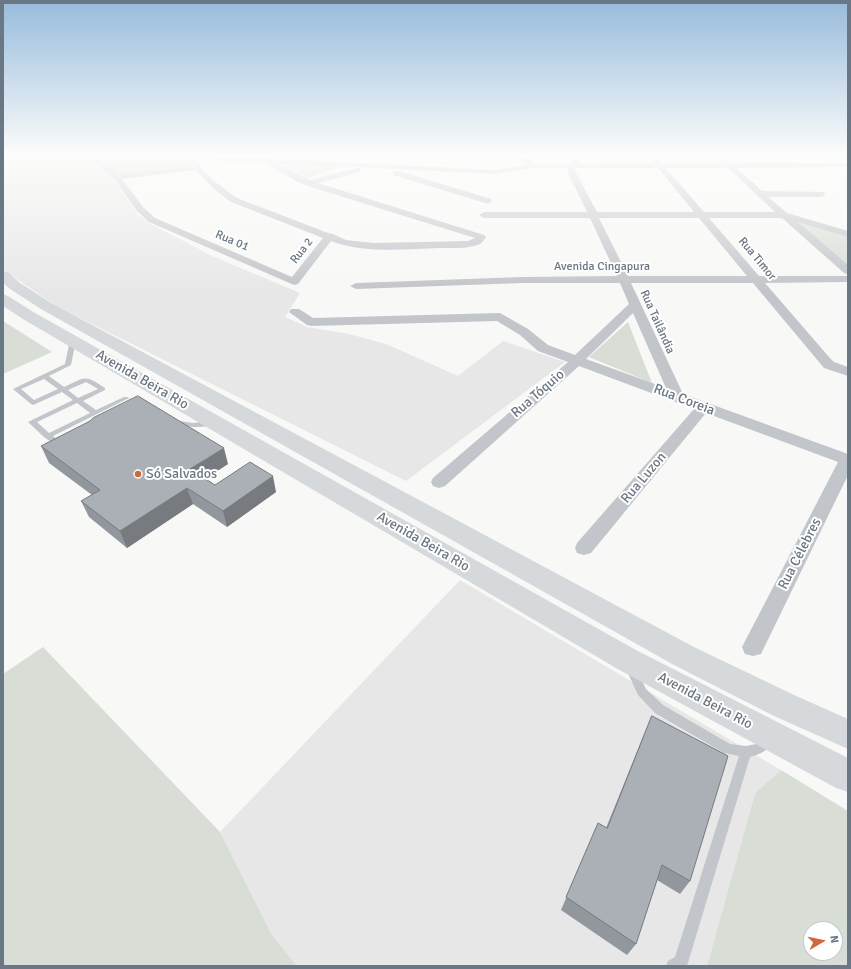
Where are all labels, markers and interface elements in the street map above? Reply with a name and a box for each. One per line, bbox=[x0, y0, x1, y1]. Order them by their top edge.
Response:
street label: Rua 01 bbox=[213, 227, 251, 255]
street label: Rua 2 bbox=[287, 235, 317, 267]
street label: Rua Timor bbox=[735, 235, 779, 283]
street label: Avenida Cingapura bbox=[554, 260, 650, 274]
street label: Rua Tailândia bbox=[637, 288, 677, 356]
street label: Avenida Beira Rio bbox=[93, 347, 191, 413]
street label: Rua Tóquio bbox=[508, 366, 568, 422]
street label: Rua Coreia bbox=[651, 381, 717, 419]
street label: Rua Luzon bbox=[618, 449, 670, 507]
place label: Só Salvados bbox=[146, 466, 217, 482]
marker: Só Salvados bbox=[133, 469, 143, 479]
street label: Avenida Beira Rio bbox=[374, 509, 472, 575]
street label: Rua Célebres bbox=[775, 516, 825, 592]
street label: Avenida Beira Rio bbox=[655, 669, 755, 733]
north arrow bbox=[803, 921, 843, 961]
text: N bbox=[827, 934, 841, 944]

